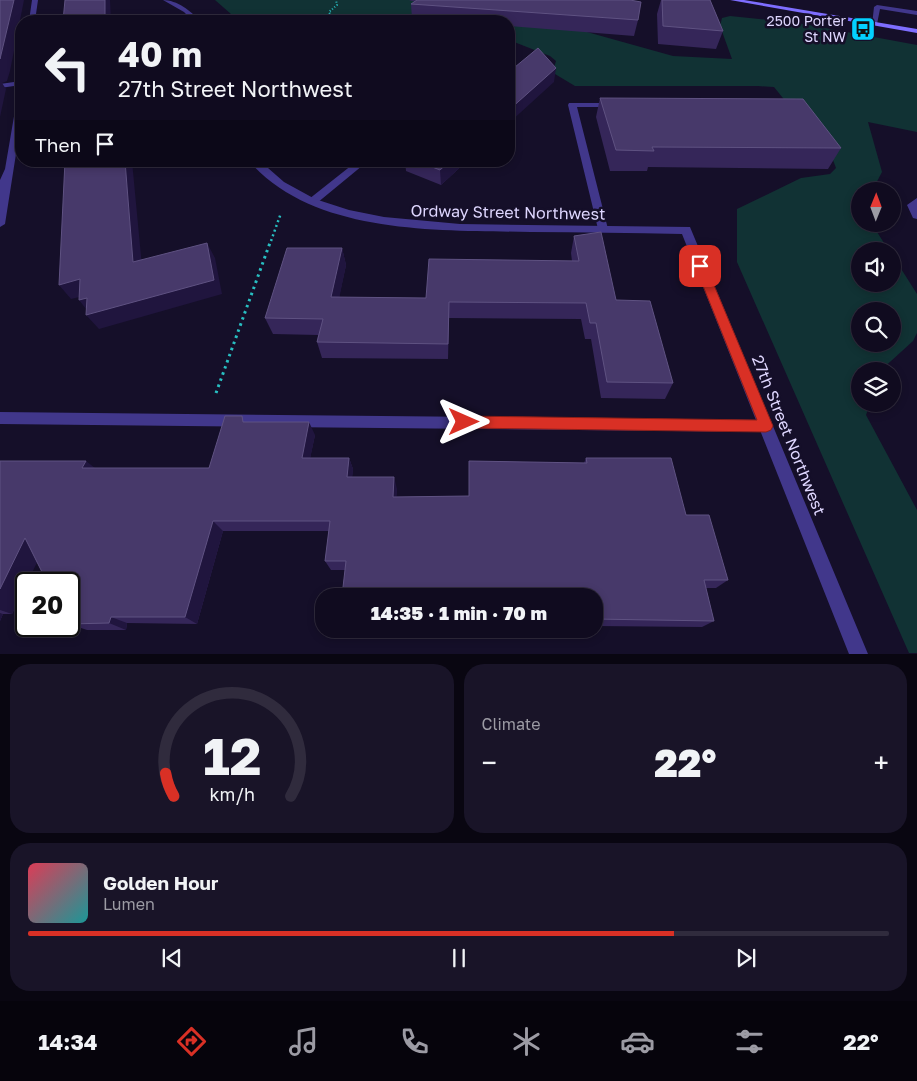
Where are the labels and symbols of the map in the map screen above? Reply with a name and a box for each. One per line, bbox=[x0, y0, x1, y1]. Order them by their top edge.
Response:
place label: 2500 Porter St NW bbox=[767, 12, 847, 45]
bus stop icon: 2500 Porter St NW bbox=[850, 16, 876, 42]
north arrow bbox=[851, 182, 901, 232]
street label: Ordway Street Northwest bbox=[410, 200, 606, 224]
pin bbox=[679, 245, 721, 287]
street label: 27th Street Northwest bbox=[748, 352, 830, 518]
position arrow bbox=[437, 395, 489, 447]
speed limit sign: 20 bbox=[15, 572, 80, 637]

